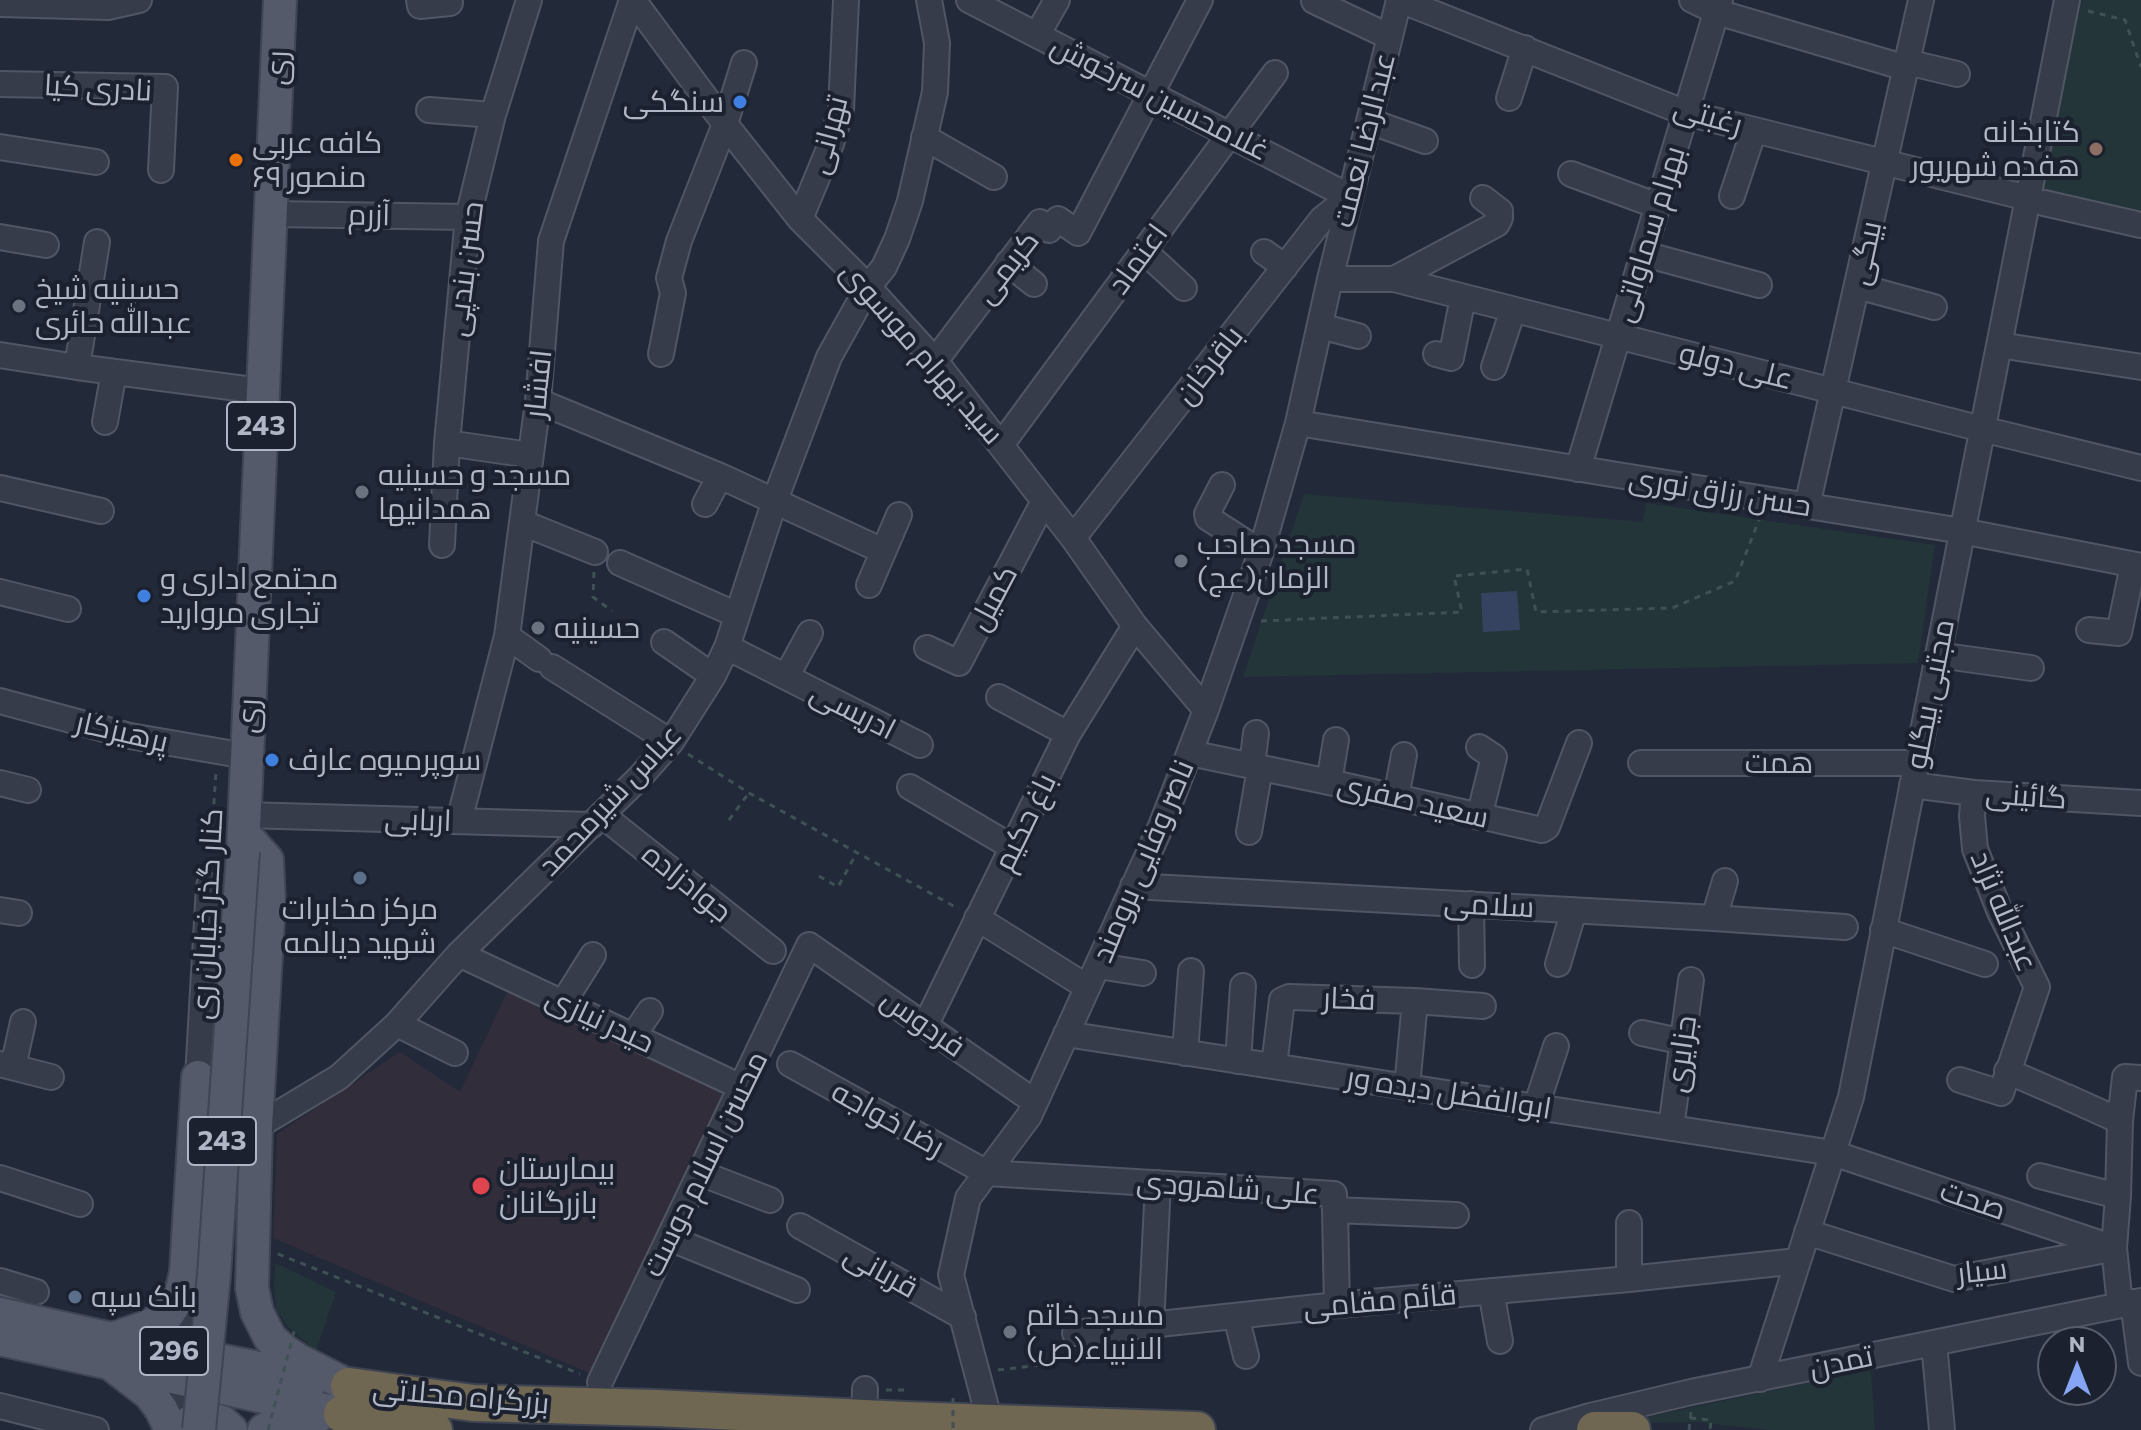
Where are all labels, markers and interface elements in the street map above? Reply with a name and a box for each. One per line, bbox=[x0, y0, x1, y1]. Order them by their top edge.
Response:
street label: غلامحسین سرخوش bbox=[1045, 27, 1275, 169]
street label: عبدالرضا نعمت bbox=[1325, 49, 1403, 231]
street label: ری bbox=[258, 50, 296, 86]
street label: نادری کیا bbox=[43, 67, 153, 109]
place label: سنگکی bbox=[623, 84, 724, 120]
street label: رغبتی bbox=[1669, 89, 1747, 143]
street label: تهرانی bbox=[800, 92, 856, 178]
marker: سنگکی bbox=[731, 93, 749, 111]
place label: کتابخانه هفده شهریور bbox=[1911, 114, 2080, 184]
place label: کافه عربی منصور ۶۹ bbox=[252, 125, 382, 196]
marker: کتابخانه هفده شهریور bbox=[2087, 140, 2105, 158]
street label: بهرام سماواتی bbox=[1605, 142, 1693, 326]
marker: کافه عربی منصور ۶۹ bbox=[227, 151, 245, 169]
street label: آزرم bbox=[347, 197, 391, 233]
street label: حسن بندپی bbox=[439, 199, 491, 339]
street label: اعتماد bbox=[1100, 217, 1176, 301]
street label: بیگی bbox=[1841, 218, 1889, 288]
street label: کریمی bbox=[967, 223, 1047, 311]
street label: سید بهرام موسوی bbox=[833, 254, 1011, 452]
place label: حسینیه شیخ عبدالله حائری bbox=[35, 271, 192, 342]
marker: حسینیه شیخ عبدالله حائری bbox=[10, 297, 28, 315]
street label: باقرخان bbox=[1167, 319, 1251, 411]
street label: علی دولو bbox=[1676, 335, 1796, 397]
street label: افشار bbox=[517, 348, 559, 420]
road number: 243 bbox=[227, 402, 295, 450]
place label: مسجد و حسینیه همدانیها bbox=[378, 457, 571, 528]
street label: حسن رزاق نوری bbox=[1626, 460, 1814, 524]
marker: مسجد و حسینیه همدانیها bbox=[353, 483, 371, 501]
place label: مسجد صاحب الزمان(عج) bbox=[1197, 526, 1357, 596]
marker: مسجد صاحب الزمان(عج) bbox=[1172, 552, 1190, 570]
street label: کمیل bbox=[961, 559, 1025, 637]
place label: مجتمع اداری و تجاری مروارید bbox=[160, 561, 339, 632]
marker: مجتمع اداری و تجاری مروارید bbox=[135, 587, 153, 605]
place label: حسینیه bbox=[554, 610, 640, 646]
street label: مجتبی بیگلو bbox=[1898, 616, 1962, 772]
marker: حسینیه bbox=[529, 619, 547, 637]
street label: ادریسی bbox=[804, 674, 902, 748]
street label: ری bbox=[229, 698, 267, 734]
street label: پرهیزکار bbox=[72, 704, 172, 760]
street label: عباس شیرمحمد bbox=[531, 717, 689, 883]
place label: سوپرمیوه عارف bbox=[288, 742, 481, 778]
street label: همت bbox=[1745, 745, 1813, 781]
marker: سوپرمیوه عارف bbox=[263, 751, 281, 769]
street label: ناصر وفایی برومند bbox=[1084, 754, 1202, 968]
street label: سعید صفری bbox=[1334, 766, 1492, 836]
street label: باغ حکیم bbox=[986, 767, 1064, 877]
street label: گائینی bbox=[1984, 775, 2068, 817]
street label: اربابی bbox=[384, 801, 452, 839]
street label: کنار گذر خیابان ری bbox=[183, 807, 231, 1021]
street label: جوادزاده bbox=[635, 836, 739, 930]
street label: عبدالله نژاد bbox=[1962, 845, 2046, 977]
marker: مرکز مخابرات شهید دیالمه bbox=[351, 869, 369, 887]
street label: سلامی bbox=[1443, 885, 1535, 925]
place label: مرکز مخابرات شهید دیالمه bbox=[282, 891, 438, 962]
street label: حیدر نیازی bbox=[540, 979, 660, 1061]
street label: فخار bbox=[1322, 980, 1376, 1018]
street label: فردوس bbox=[874, 981, 972, 1065]
street label: جزایری bbox=[1658, 1013, 1704, 1095]
street label: محسن اسلام دوست bbox=[635, 1045, 775, 1283]
street label: ابوالفضل دیده ور bbox=[1344, 1059, 1554, 1127]
street label: رضا خواجه bbox=[825, 1073, 951, 1165]
road number: 243 bbox=[188, 1117, 256, 1165]
place label: بیمارستان بازرگانان bbox=[499, 1151, 615, 1222]
street label: علی شاهرودی bbox=[1135, 1164, 1321, 1212]
street label: صحت bbox=[1935, 1172, 2011, 1228]
marker: بیمارستان بازرگانان bbox=[470, 1175, 492, 1197]
street label: قربانی bbox=[838, 1236, 924, 1306]
street label: سیار bbox=[1955, 1250, 2009, 1292]
street label: قائم مقامی bbox=[1302, 1276, 1458, 1326]
place label: بانک سپه bbox=[91, 1279, 197, 1315]
marker: بانک سپه bbox=[66, 1288, 84, 1306]
place label: مسجد خاتم الانبیاء(ص) bbox=[1026, 1297, 1164, 1368]
marker: مسجد خاتم الانبیاء(ص) bbox=[1001, 1323, 1019, 1341]
north arrow bbox=[2037, 1326, 2117, 1406]
road number: 296 bbox=[140, 1327, 208, 1375]
text: N bbox=[2069, 1330, 2085, 1357]
street label: تمدن bbox=[1806, 1338, 1876, 1386]
street label: بزرگراه محلاتی bbox=[371, 1370, 551, 1422]

